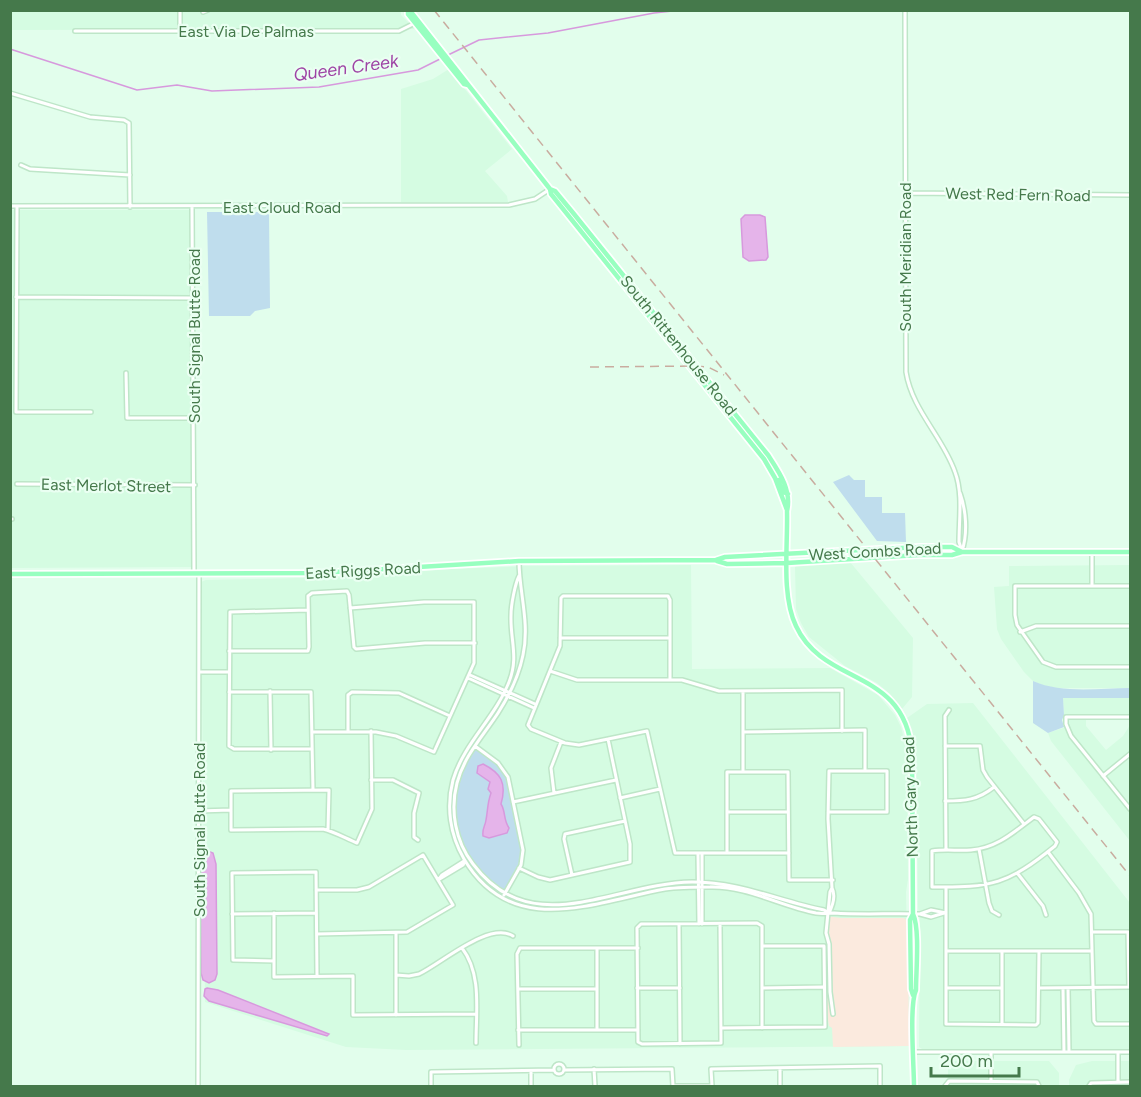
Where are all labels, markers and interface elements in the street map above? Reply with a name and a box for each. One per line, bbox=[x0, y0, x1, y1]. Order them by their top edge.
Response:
street label: East Via De Palmas bbox=[178, 22, 314, 41]
water label: Queen Creek bbox=[292, 50, 401, 86]
street label: South Meridian Road bbox=[896, 182, 915, 332]
street label: West Red Fern Road bbox=[945, 184, 1091, 205]
street label: East Cloud Road bbox=[223, 198, 341, 217]
street label: South Signal Butte Road bbox=[185, 249, 204, 423]
street label: South Rittenhouse Road bbox=[616, 272, 741, 419]
street label: East Merlot Street bbox=[41, 475, 171, 496]
street label: West Combs Road bbox=[808, 539, 942, 564]
street label: East Riggs Road bbox=[305, 558, 421, 583]
street label: North Gary Road bbox=[899, 736, 922, 858]
street label: South Signal Butte Road bbox=[190, 743, 209, 917]
scale bar bbox=[931, 1040, 1020, 1078]
text: 200 m bbox=[940, 1050, 993, 1072]

